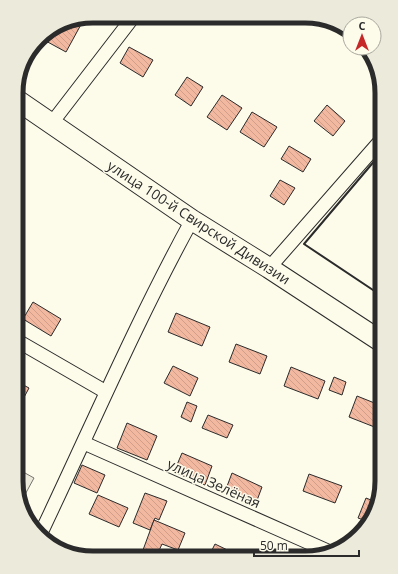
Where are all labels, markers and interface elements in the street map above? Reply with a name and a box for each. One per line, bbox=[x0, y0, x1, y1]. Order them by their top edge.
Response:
north arrow bbox=[342, 16, 382, 56]
text: С bbox=[358, 18, 366, 33]
street label: улица 100-й Свирской Дивизии bbox=[104, 156, 294, 288]
street label: улица Зелёная bbox=[164, 454, 264, 512]
scale bar bbox=[254, 532, 359, 558]
text: 50 m bbox=[260, 537, 288, 554]

